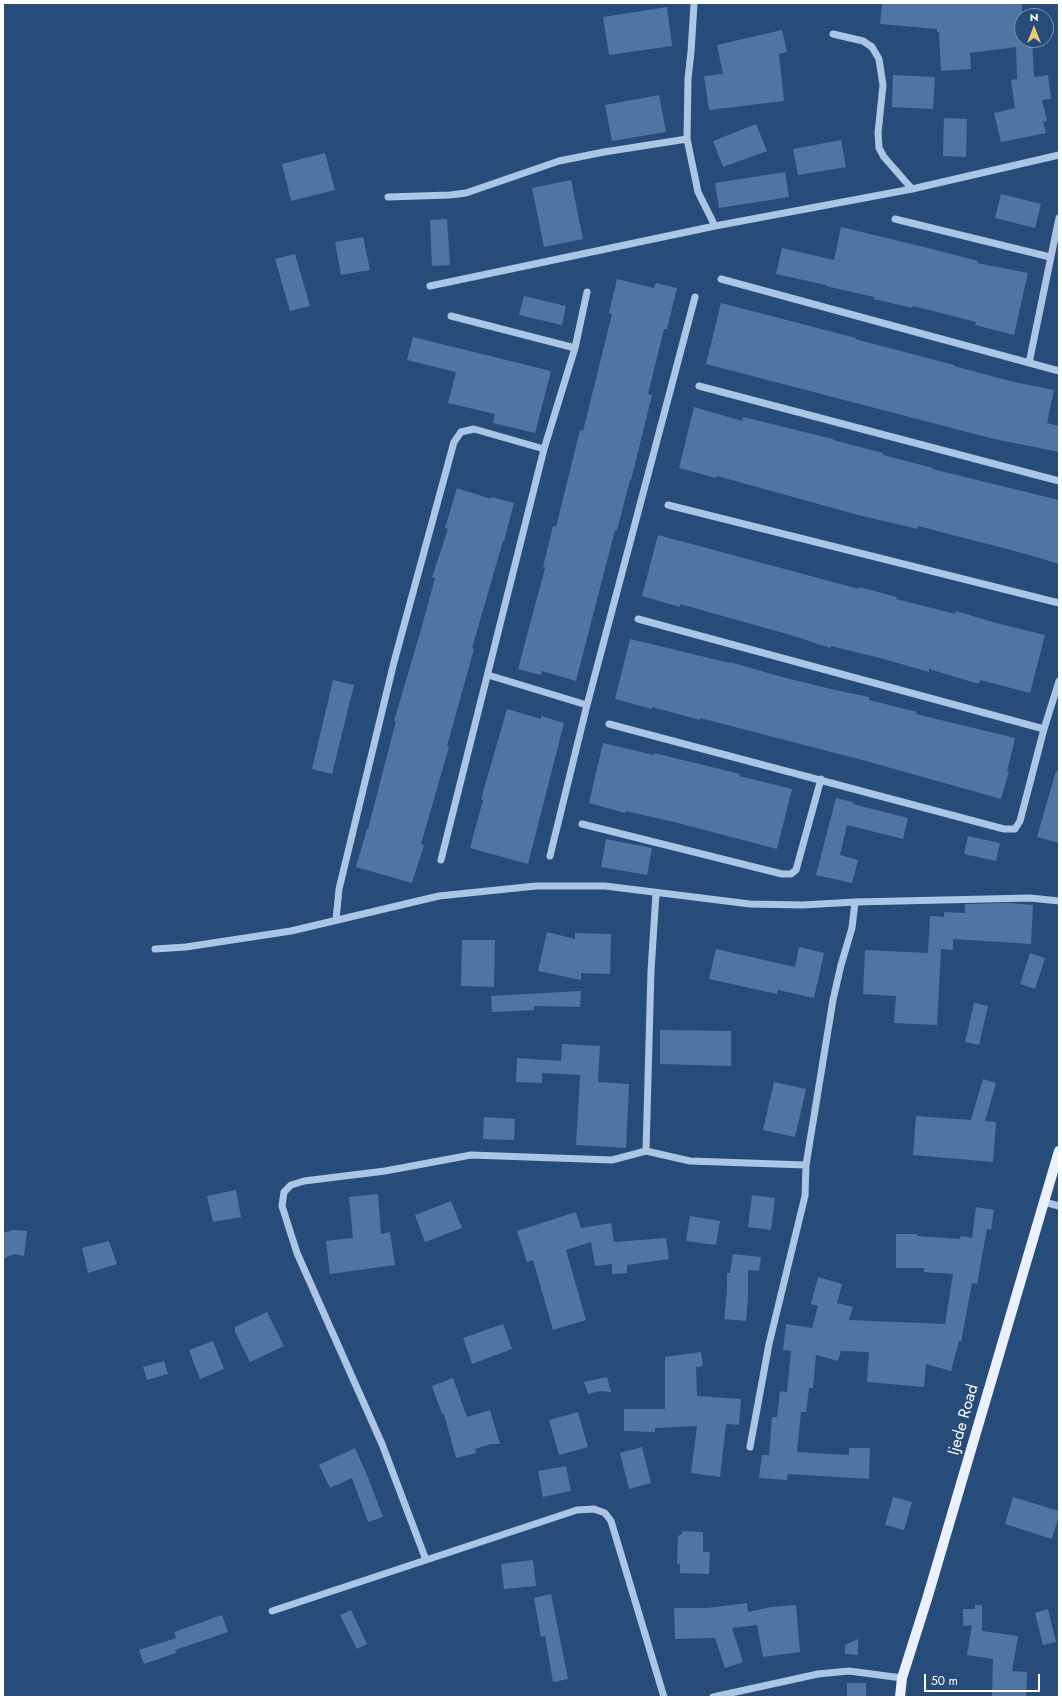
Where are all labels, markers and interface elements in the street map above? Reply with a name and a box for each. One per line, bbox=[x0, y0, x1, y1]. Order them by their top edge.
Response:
north arrow bbox=[1014, 8, 1054, 48]
text: N bbox=[1030, 9, 1038, 25]
street label: Ijede Road bbox=[945, 1382, 983, 1458]
scale bar bbox=[926, 1666, 1042, 1692]
text: 50 m bbox=[931, 1672, 958, 1690]

